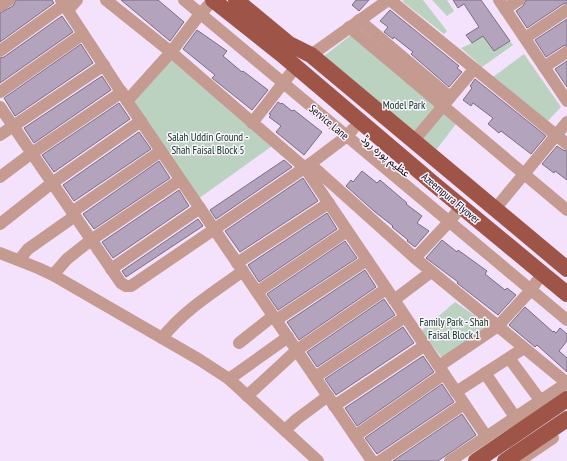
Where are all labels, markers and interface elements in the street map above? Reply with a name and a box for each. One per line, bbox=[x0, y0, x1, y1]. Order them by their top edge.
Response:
park label: Model Park bbox=[383, 98, 426, 112]
street label: Service Lane bbox=[306, 101, 352, 143]
park label: Salah Uddin Ground - Shah Faisal Block 5 bbox=[168, 130, 249, 157]
street label: عظیم پورہ روڈ bbox=[357, 132, 414, 182]
street label: Azeempura Flyover bbox=[419, 169, 483, 227]
park label: Family Park - Shah Faisal Block 1 bbox=[419, 315, 489, 342]

